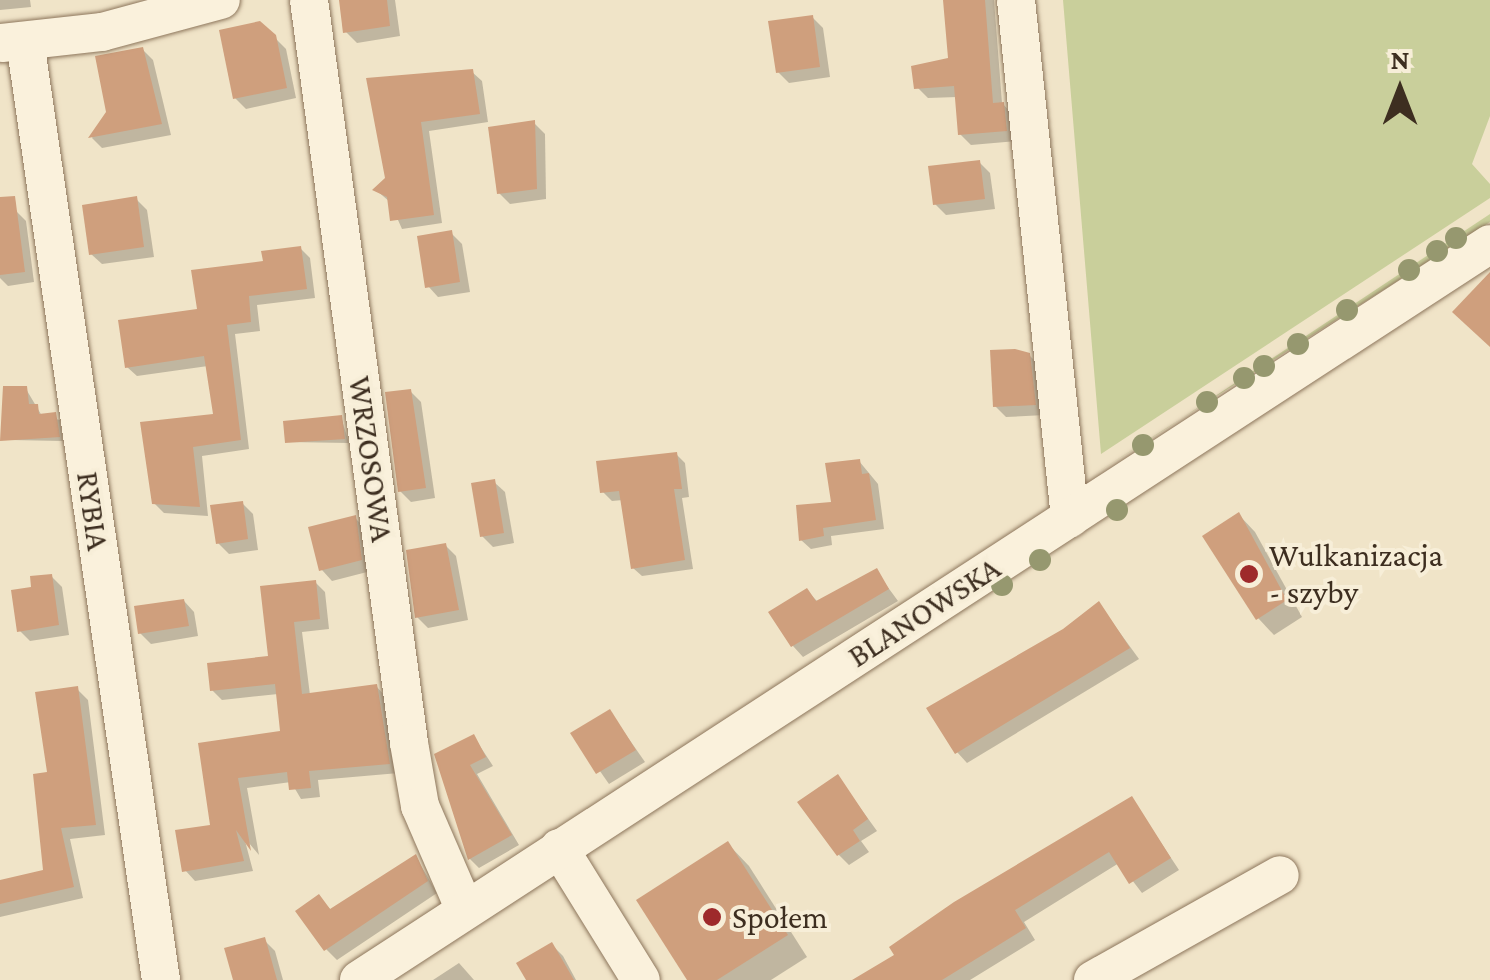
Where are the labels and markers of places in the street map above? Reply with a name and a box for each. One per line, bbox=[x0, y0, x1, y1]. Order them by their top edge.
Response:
place label: Wulkanizacja - szyby bbox=[1269, 537, 1443, 612]
marker: Wulkanizacja - szyby bbox=[1238, 563, 1260, 585]
place label: Społem bbox=[732, 898, 828, 936]
marker: Społem bbox=[701, 906, 723, 928]

